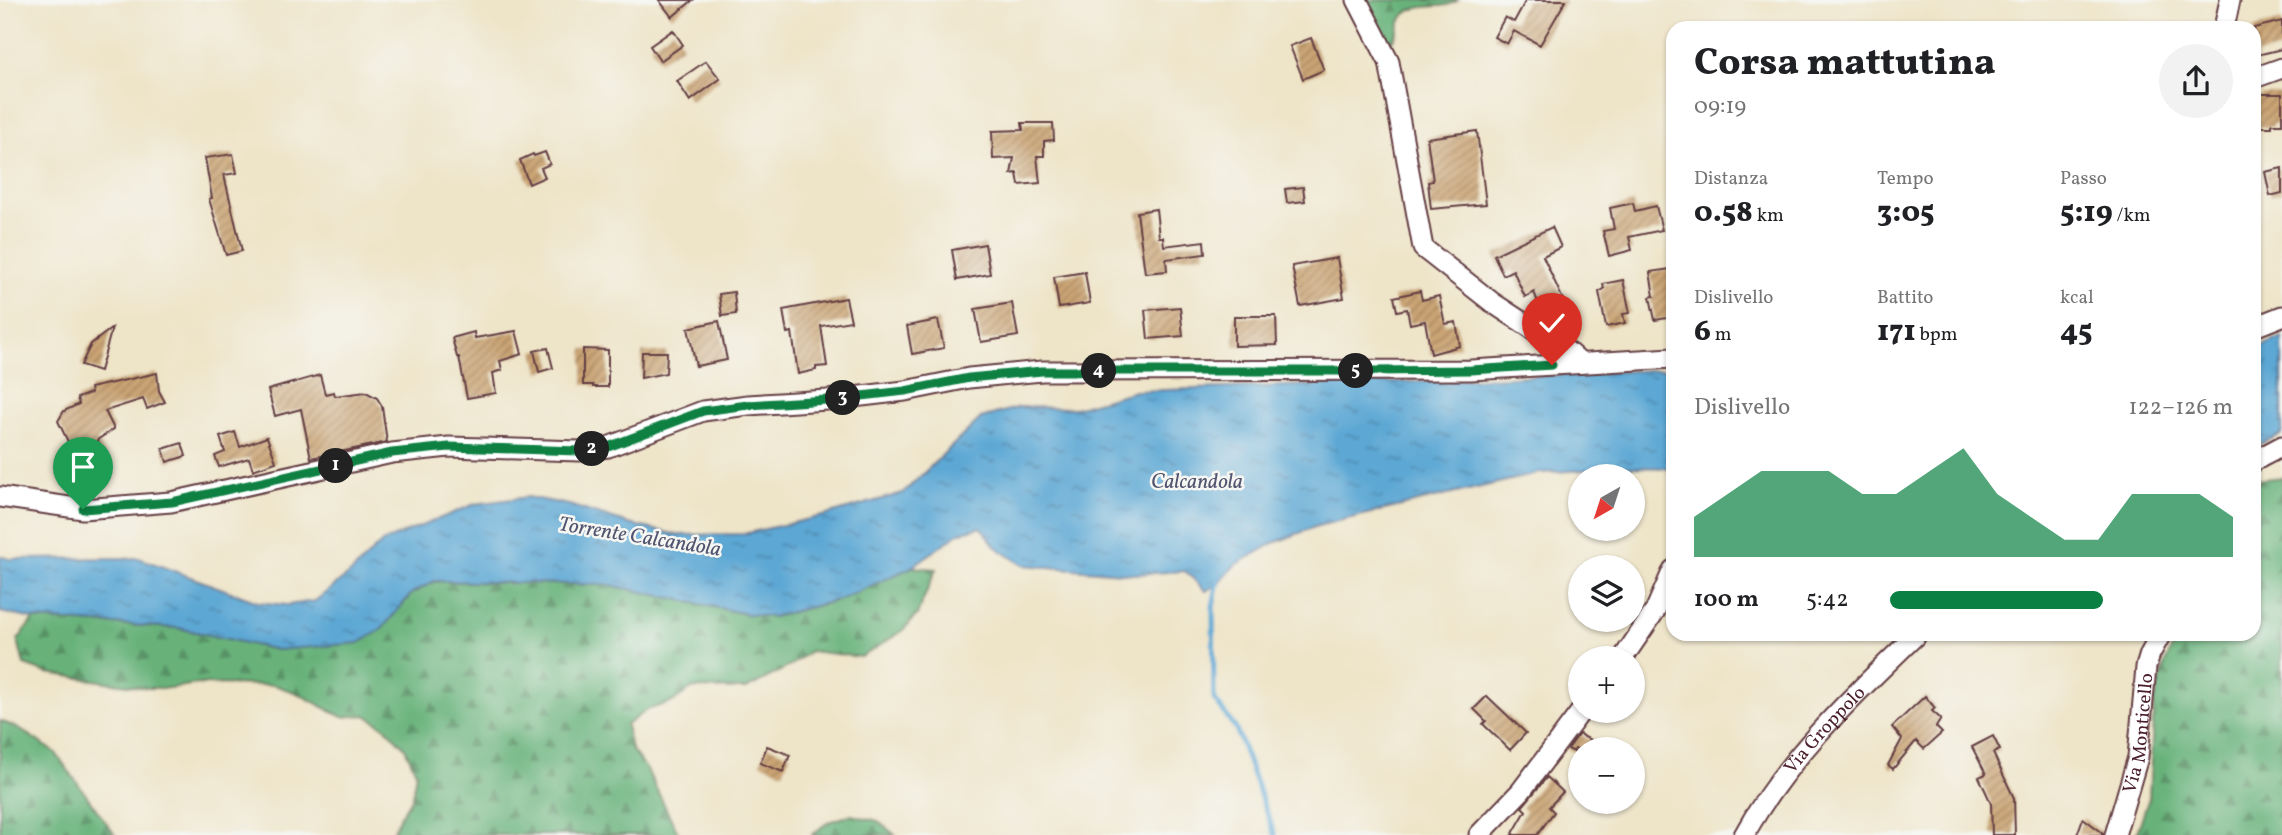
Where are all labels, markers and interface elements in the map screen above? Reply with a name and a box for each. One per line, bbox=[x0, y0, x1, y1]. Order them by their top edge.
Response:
text: Corsa mattutina bbox=[1694, 38, 1995, 91]
button: share bbox=[2159, 44, 2233, 118]
text: 09:19 bbox=[1694, 91, 1746, 123]
text: Distanza bbox=[1694, 166, 1768, 192]
text: Tempo bbox=[1877, 166, 1934, 192]
text: Passo bbox=[2060, 166, 2107, 192]
text: 0.58 bbox=[1694, 192, 1753, 234]
text: 3:05 bbox=[1877, 192, 1934, 234]
text: 5:19 bbox=[2060, 192, 2113, 234]
text: km bbox=[1753, 203, 1784, 229]
text: /km bbox=[2113, 203, 2151, 229]
text: Dislivello bbox=[1694, 285, 1773, 311]
text: Battito bbox=[1877, 285, 1933, 311]
text: kcal bbox=[2060, 285, 2094, 311]
pin bbox=[1522, 293, 1582, 365]
icon: check bbox=[1533, 304, 1571, 342]
text: 6 bbox=[1694, 311, 1711, 353]
text: 171 bbox=[1877, 311, 1916, 353]
text: 45 bbox=[2060, 311, 2092, 353]
text: m bbox=[1711, 322, 1732, 348]
text: bpm bbox=[1916, 322, 1958, 348]
pin: 4 bbox=[1082, 354, 1116, 388]
pin: 5 bbox=[1338, 354, 1374, 388]
text: 4 bbox=[1093, 357, 1104, 383]
text: 5 bbox=[1351, 357, 1360, 383]
pin: 3 bbox=[826, 380, 860, 416]
text: 3 bbox=[838, 384, 847, 410]
text: Dislivello bbox=[1694, 392, 1790, 424]
text: 122–126 m bbox=[2128, 392, 2233, 424]
pin: 2 bbox=[574, 432, 610, 466]
text: 2 bbox=[587, 435, 596, 461]
pin bbox=[53, 437, 113, 509]
icon: arrive bbox=[64, 448, 102, 486]
pin: 1 bbox=[318, 448, 354, 484]
text: 1 bbox=[332, 452, 339, 478]
north arrow bbox=[1568, 464, 1645, 541]
map controls bbox=[1568, 464, 1645, 814]
water label: Calcandola bbox=[1151, 468, 1243, 497]
water label: Torrente Calcandola bbox=[557, 510, 723, 565]
button: layers bbox=[1568, 555, 1645, 632]
text: 100 m bbox=[1694, 584, 1759, 616]
text: 5:42 bbox=[1806, 584, 1849, 616]
button: + bbox=[1568, 646, 1645, 723]
street label: Via Monticello bbox=[2117, 672, 2160, 797]
street label: Via Groppolo bbox=[1778, 681, 1872, 780]
button: − bbox=[1568, 737, 1645, 814]

